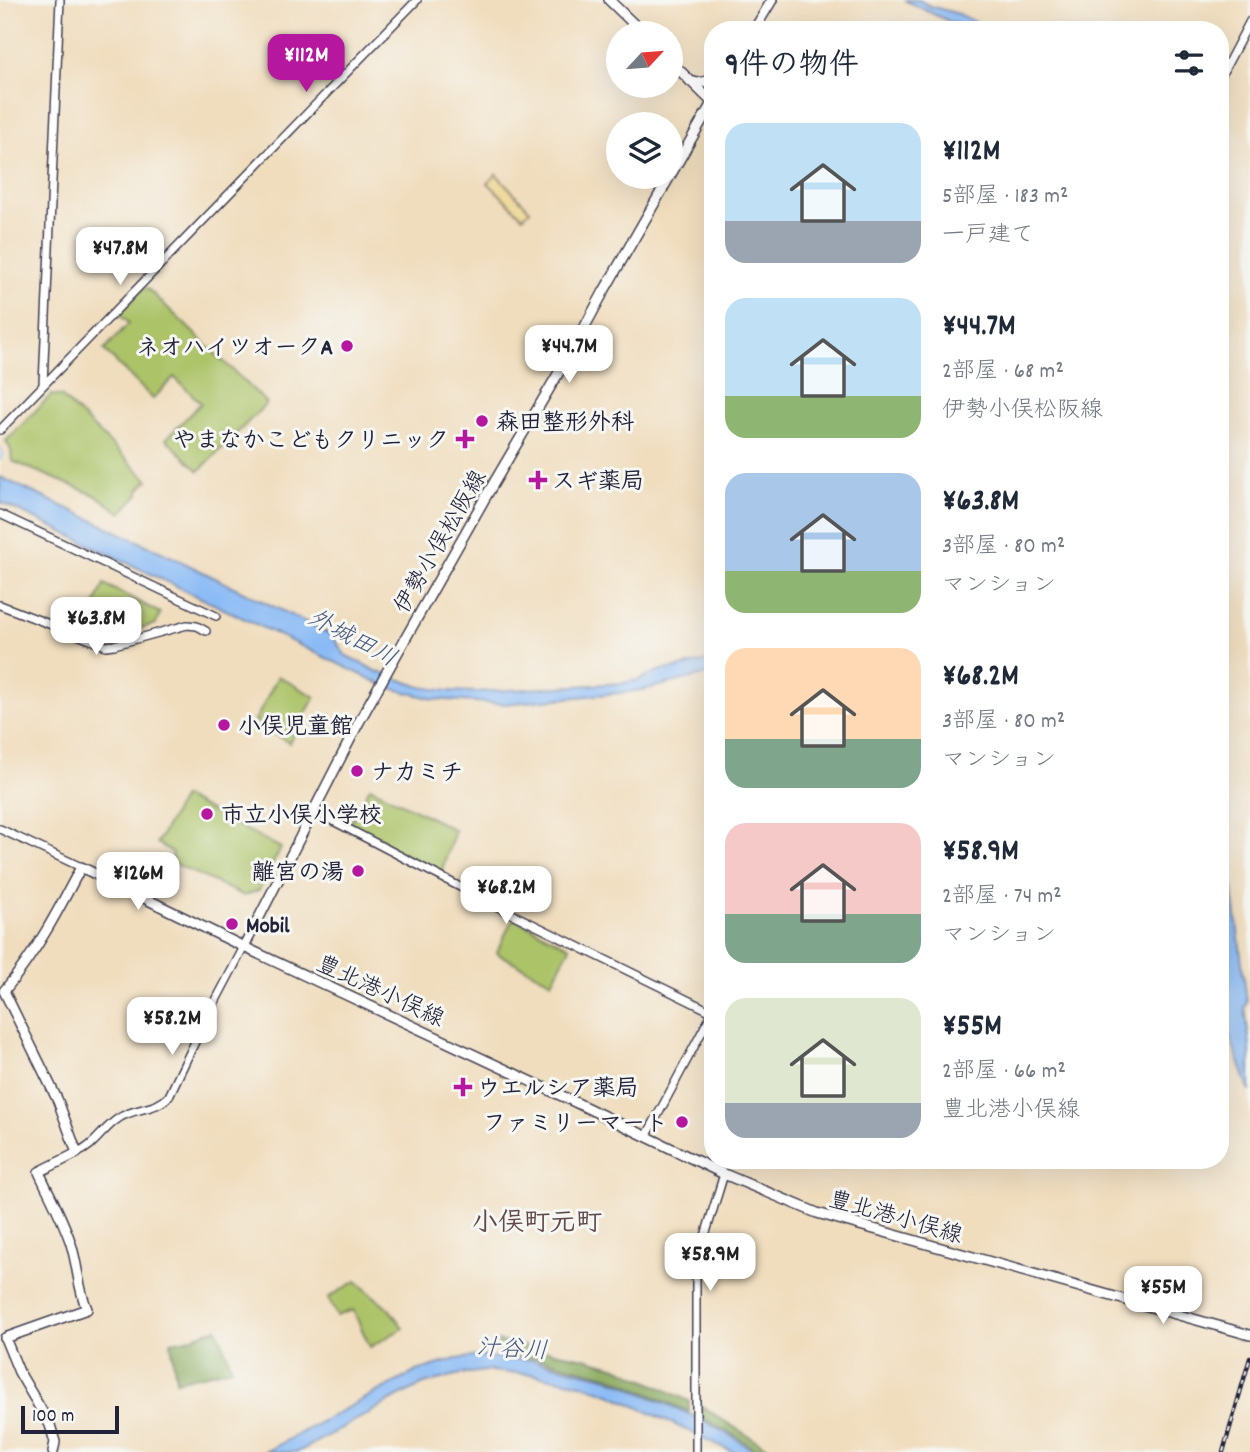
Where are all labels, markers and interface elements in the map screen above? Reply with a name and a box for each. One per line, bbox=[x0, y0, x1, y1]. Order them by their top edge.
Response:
north arrow bbox=[606, 21, 682, 98]
map controls bbox=[606, 21, 683, 189]
pin: ¥112M bbox=[257, 34, 355, 94]
text: ¥112M bbox=[284, 40, 328, 73]
icon: filters bbox=[1170, 44, 1208, 82]
text: 9件の物件 bbox=[725, 46, 859, 89]
button: layers bbox=[606, 112, 683, 189]
text: ¥112M bbox=[942, 132, 1000, 175]
icon: home bbox=[781, 151, 865, 235]
text: 5部屋 · 183 m² bbox=[942, 181, 1068, 214]
text: 一戸建て bbox=[942, 220, 1034, 253]
pin: ¥47.8M bbox=[63, 228, 177, 287]
text: ¥47.8M bbox=[92, 233, 148, 266]
text: ¥44.7M bbox=[942, 307, 1015, 350]
pin: ¥44.7M bbox=[512, 326, 626, 385]
icon: home bbox=[781, 326, 865, 410]
text: ¥44.7M bbox=[541, 331, 597, 364]
place label: ネオハイツオークA bbox=[136, 333, 333, 366]
marker: ネオハイツオークA bbox=[339, 338, 355, 354]
text: 2部屋 · 68 m² bbox=[942, 356, 1064, 389]
text: 伊勢小俣松阪線 bbox=[942, 395, 1103, 428]
place label: 森田整形外科 bbox=[496, 408, 634, 441]
marker: 森田整形外科 bbox=[474, 413, 490, 429]
place label: やまなかこどもクリニック bbox=[173, 426, 449, 459]
marker: やまなかこどもクリニック bbox=[455, 429, 475, 449]
street label: 伊勢小俣松阪線 bbox=[387, 465, 497, 621]
place label: スギ薬局 bbox=[552, 467, 644, 500]
marker: スギ薬局 bbox=[530, 472, 546, 488]
text: ¥63.8M bbox=[942, 482, 1019, 525]
icon: home bbox=[781, 501, 865, 585]
text: 3部屋 · 80 m² bbox=[942, 531, 1065, 564]
text: マンション bbox=[942, 570, 1056, 603]
pin: ¥63.8M bbox=[39, 598, 153, 657]
water label: 外城田川 bbox=[301, 602, 402, 677]
text: ¥63.8M bbox=[66, 603, 126, 636]
text: ¥68.2M bbox=[942, 657, 1019, 700]
icon: home bbox=[781, 676, 865, 760]
text: 3部屋 · 80 m² bbox=[942, 706, 1065, 739]
place label: 小俣児童館 bbox=[238, 712, 353, 745]
marker: 小俣児童館 bbox=[216, 717, 232, 733]
text: マンション bbox=[942, 745, 1056, 778]
place label: ナカミチ bbox=[371, 758, 463, 791]
marker: ナカミチ bbox=[349, 763, 365, 779]
place label: 市立小俣小学校 bbox=[221, 801, 382, 834]
marker: 市立小俣小学校 bbox=[199, 806, 215, 822]
text: ¥58.9M bbox=[942, 832, 1019, 875]
icon: home bbox=[781, 851, 865, 935]
pin: ¥126M bbox=[89, 852, 187, 912]
text: ¥126M bbox=[113, 858, 163, 891]
place label: 離宮の湯 bbox=[252, 858, 344, 891]
marker: 離宮の湯 bbox=[350, 863, 366, 879]
pin: ¥68.2M bbox=[449, 866, 563, 926]
text: ¥68.2M bbox=[477, 872, 535, 905]
text: 2部屋 · 74 m² bbox=[942, 881, 1062, 914]
place label: Mobil bbox=[246, 911, 290, 944]
marker: Mobil bbox=[224, 916, 240, 932]
text: マンション bbox=[942, 920, 1056, 953]
street label: 豊北港小俣線 bbox=[310, 949, 449, 1037]
pin: ¥58.2M bbox=[115, 998, 229, 1057]
text: ¥58.2M bbox=[143, 1003, 201, 1036]
text: ¥55M bbox=[942, 1007, 1002, 1050]
icon: home bbox=[781, 1026, 865, 1110]
text: 2部屋 · 66 m² bbox=[942, 1056, 1066, 1089]
place label: ウエルシア薬局 bbox=[477, 1074, 638, 1107]
marker: ウエルシア薬局 bbox=[455, 1079, 471, 1095]
text: 豊北港小俣線 bbox=[942, 1095, 1080, 1128]
place label: ファミリーマート bbox=[483, 1109, 668, 1142]
marker: ファミリーマート bbox=[674, 1114, 690, 1130]
street label: 豊北港小俣線 bbox=[824, 1184, 966, 1254]
district label: 小俣町元町 bbox=[472, 1206, 602, 1243]
pin: ¥58.9M bbox=[653, 1234, 767, 1293]
text: ¥58.9M bbox=[681, 1239, 739, 1272]
pin: ¥55M bbox=[1122, 1266, 1204, 1326]
text: ¥55M bbox=[1140, 1272, 1186, 1305]
water label: 汁谷川 bbox=[475, 1332, 549, 1370]
scale bar bbox=[21, 1403, 119, 1435]
text: 100 m bbox=[32, 1404, 74, 1431]

